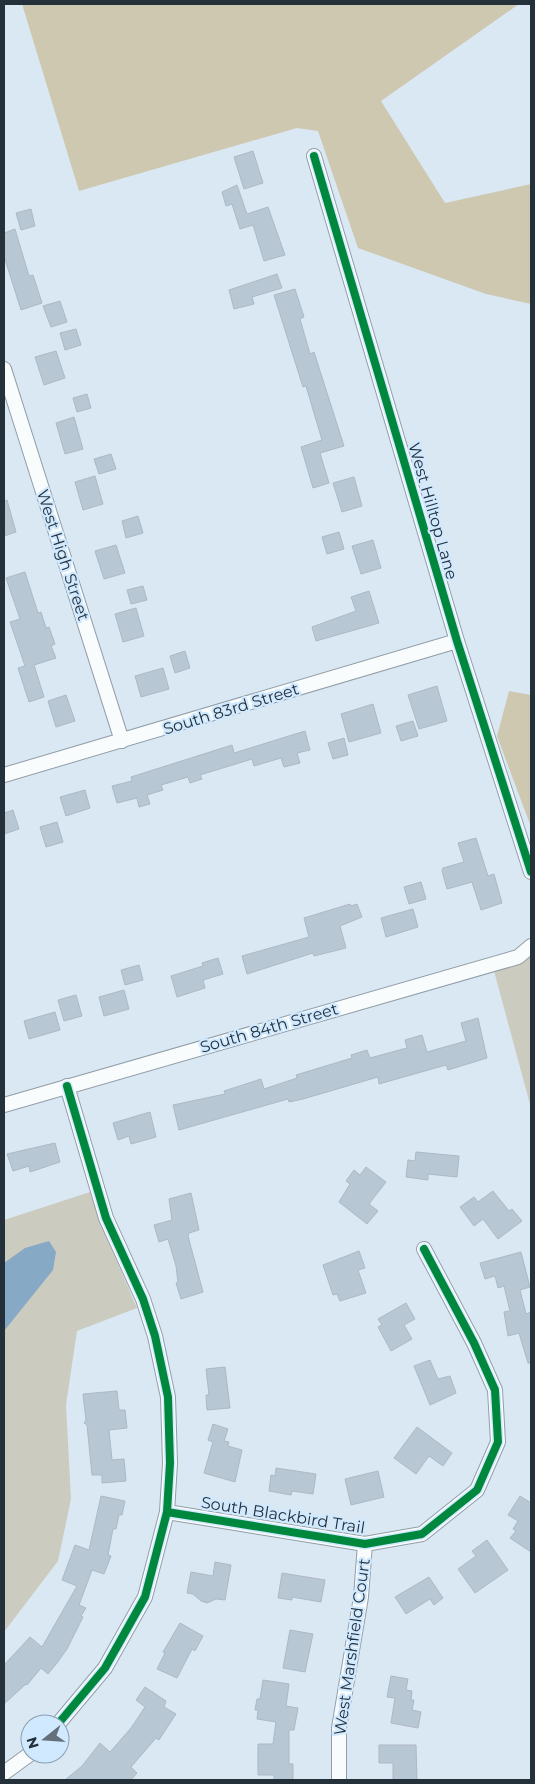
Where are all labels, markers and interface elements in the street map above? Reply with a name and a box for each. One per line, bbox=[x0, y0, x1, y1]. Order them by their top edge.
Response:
street label: West Hilltop Lane bbox=[404, 440, 462, 582]
street label: West High Street bbox=[33, 487, 93, 623]
street label: South 83rd Street bbox=[161, 679, 302, 739]
street label: South 84th Street bbox=[198, 999, 341, 1057]
street label: South Blackbird Trail bbox=[200, 1493, 366, 1537]
street label: West Marshfield Court bbox=[330, 1557, 374, 1737]
north arrow bbox=[20, 1714, 70, 1764]
text: N bbox=[22, 1735, 43, 1751]

